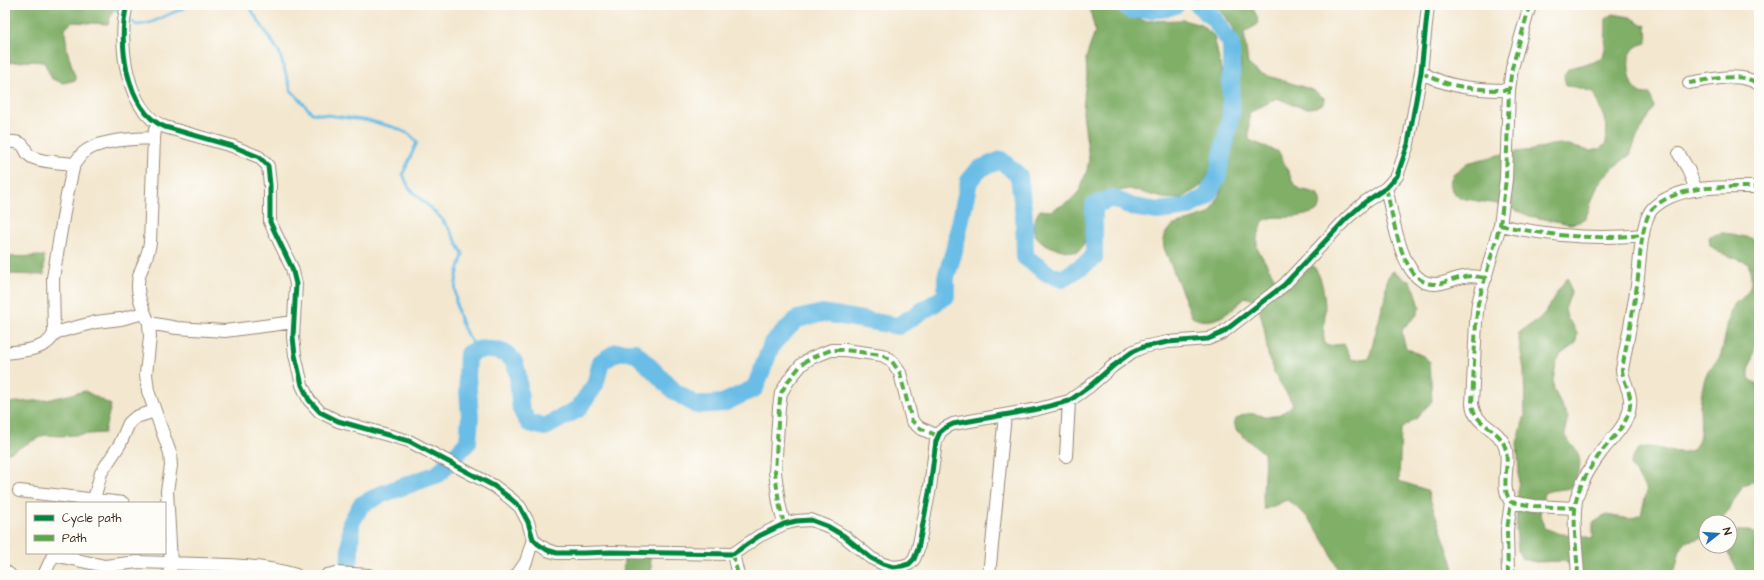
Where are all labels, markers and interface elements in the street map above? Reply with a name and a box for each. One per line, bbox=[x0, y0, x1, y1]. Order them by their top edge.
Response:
legend bbox=[26, 502, 166, 554]
text: Cycle path bbox=[62, 510, 121, 528]
north arrow bbox=[1698, 514, 1738, 554]
text: N bbox=[1719, 526, 1735, 537]
text: Path bbox=[62, 530, 87, 547]

